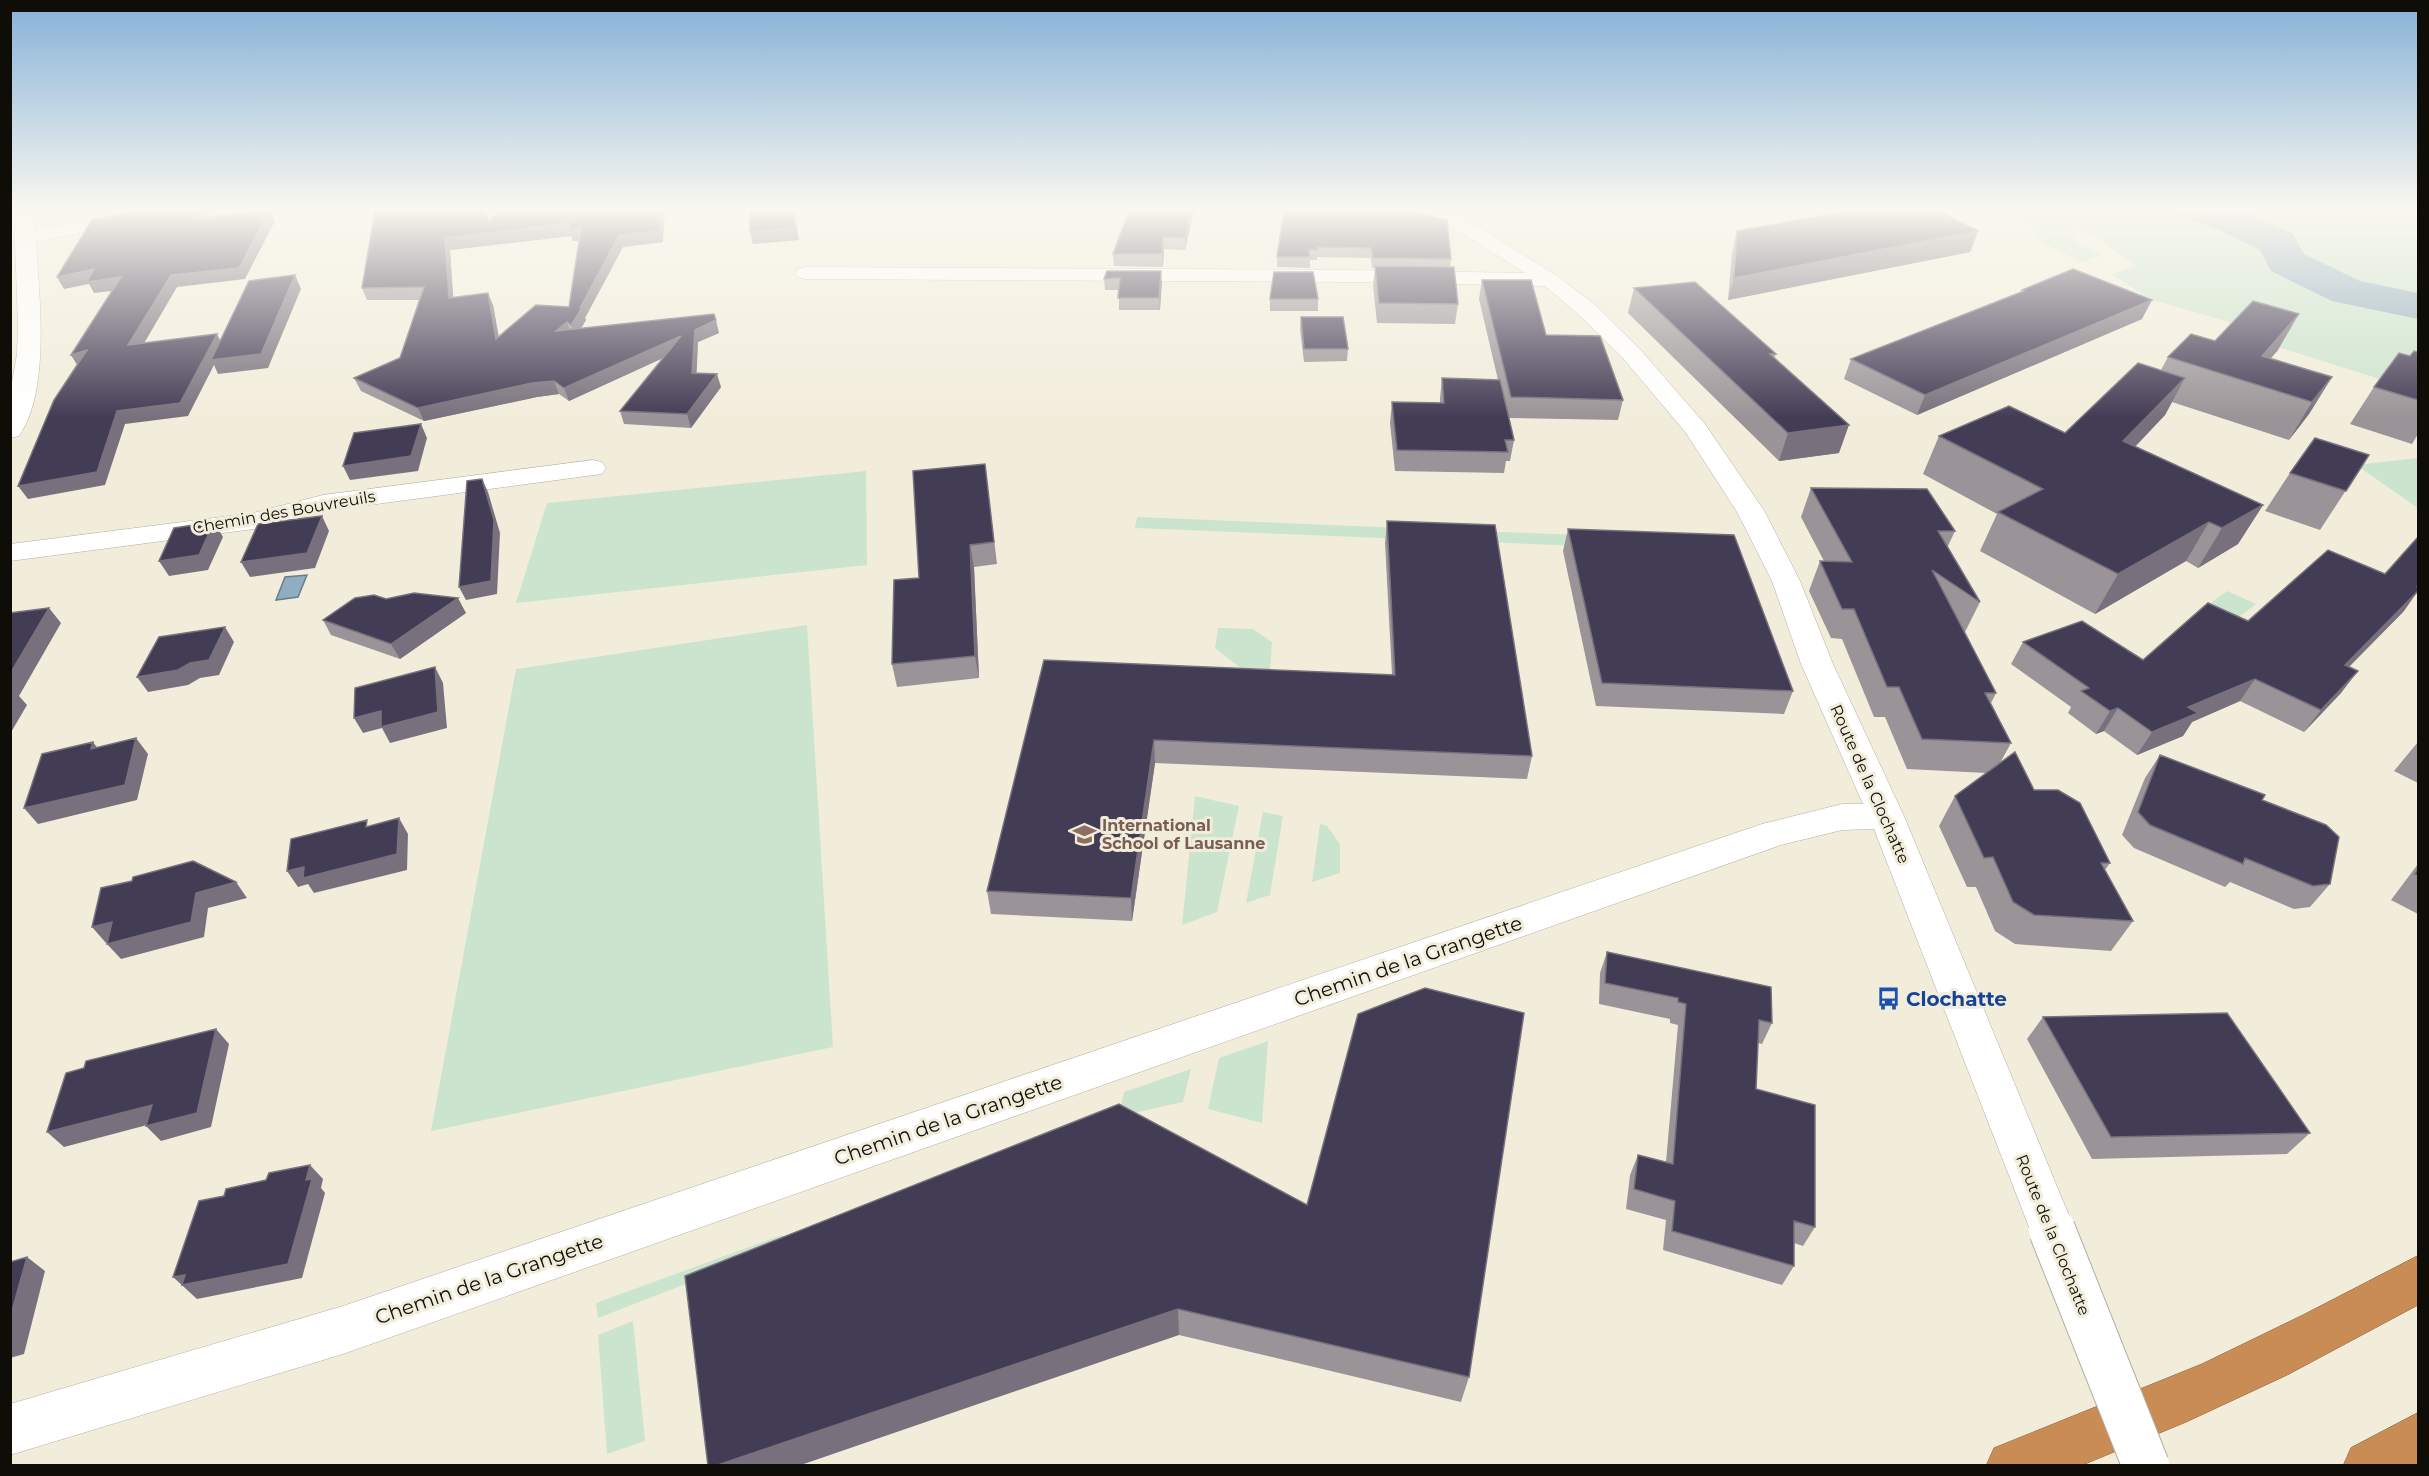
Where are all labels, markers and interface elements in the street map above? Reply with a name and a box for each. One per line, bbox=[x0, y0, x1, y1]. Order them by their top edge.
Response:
street label: Chemin des Bouvreuils bbox=[191, 487, 377, 537]
street label: Route de la Clochatte bbox=[1826, 702, 1914, 866]
place label: International School of Lausanne bbox=[1102, 816, 1265, 853]
school or university icon: International School of Lausanne bbox=[1071, 821, 1097, 847]
street label: Chemin de la Grangette bbox=[1291, 911, 1525, 1011]
bus stop icon: Clochatte bbox=[1875, 986, 1901, 1012]
place label: Clochatte bbox=[1906, 987, 2007, 1011]
street label: Chemin de la Grangette bbox=[831, 1070, 1065, 1170]
street label: Route de la Clochatte bbox=[2012, 1152, 2094, 1318]
street label: Chemin de la Grangette bbox=[372, 1229, 606, 1329]

